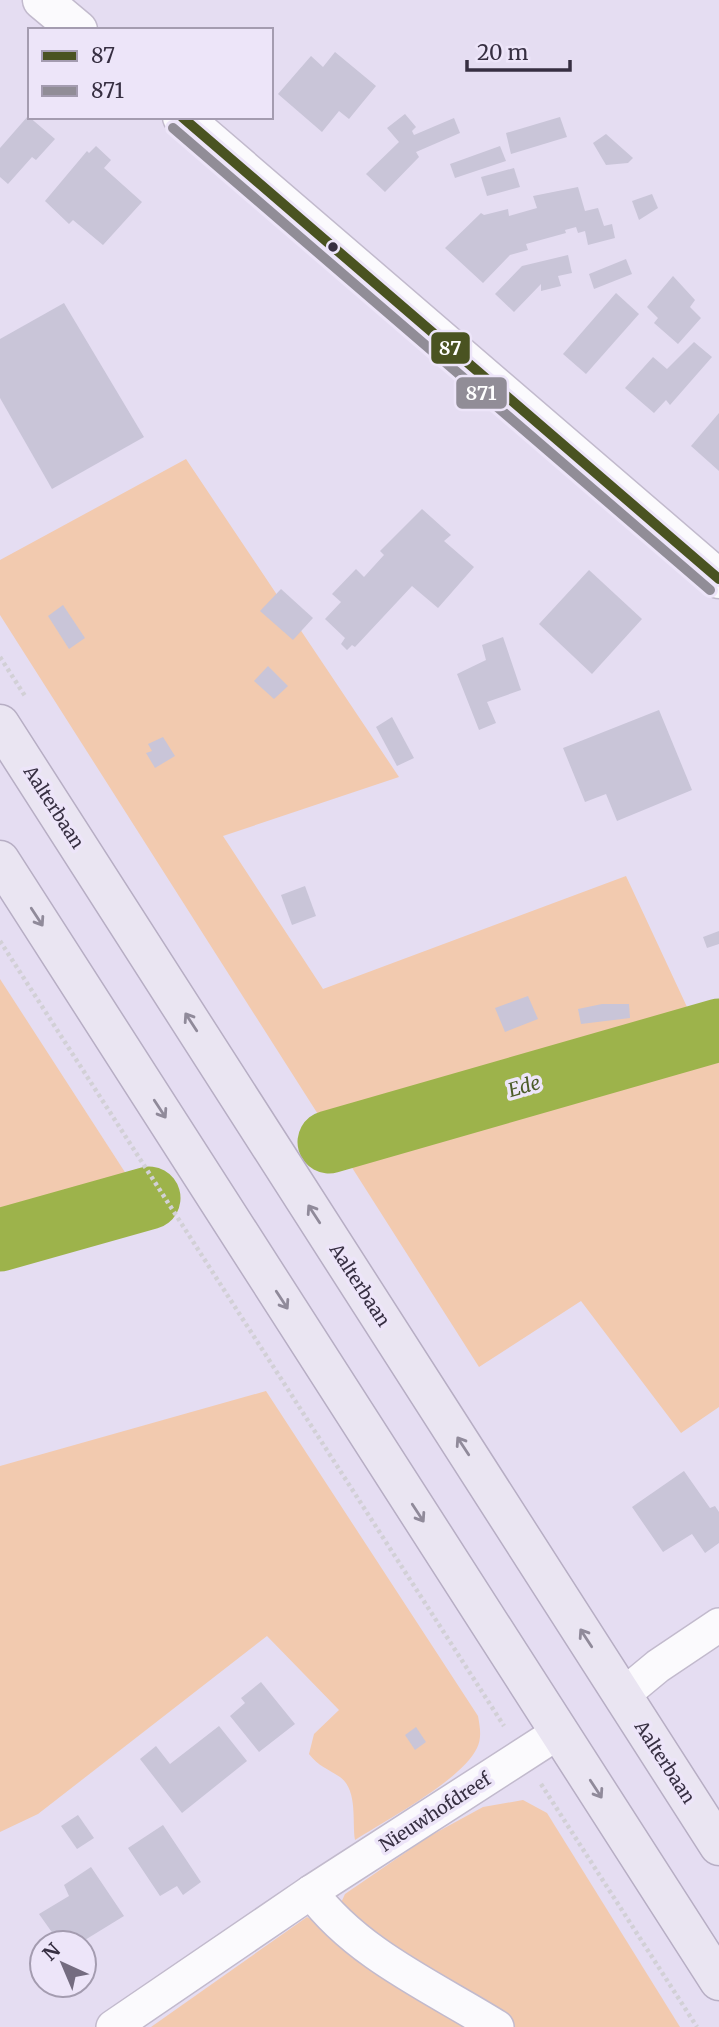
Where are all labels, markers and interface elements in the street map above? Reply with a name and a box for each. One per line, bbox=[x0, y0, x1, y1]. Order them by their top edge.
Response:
legend bbox=[28, 28, 273, 119]
scale bar bbox=[467, 28, 570, 72]
text: 20 m bbox=[477, 39, 529, 66]
text: 87 bbox=[91, 42, 115, 69]
text: 871 bbox=[91, 77, 124, 104]
unlabelled marker bbox=[326, 240, 340, 254]
line badge: 87 bbox=[430, 331, 471, 365]
text: 87 bbox=[439, 336, 461, 360]
line badge: 871 bbox=[455, 376, 508, 410]
text: 871 bbox=[466, 381, 497, 405]
street label: Aalterbaan bbox=[18, 760, 89, 853]
one-way arrow bbox=[30, 907, 44, 927]
one-way arrow bbox=[184, 1013, 199, 1032]
water label: Ede bbox=[505, 1070, 543, 1102]
one-way arrow bbox=[152, 1099, 167, 1118]
one-way arrow bbox=[307, 1204, 321, 1224]
street label: Aalterbaan bbox=[324, 1238, 395, 1331]
one-way arrow bbox=[276, 1290, 290, 1310]
one-way arrow bbox=[456, 1437, 470, 1457]
one-way arrow bbox=[412, 1502, 426, 1522]
one-way arrow bbox=[579, 1629, 593, 1648]
street label: Aalterbaan bbox=[629, 1715, 700, 1808]
street label: Nieuwhofdreef bbox=[375, 1767, 496, 1857]
one-way arrow bbox=[589, 1779, 603, 1799]
north arrow bbox=[28, 1929, 98, 1999]
text: N bbox=[37, 1938, 65, 1966]

